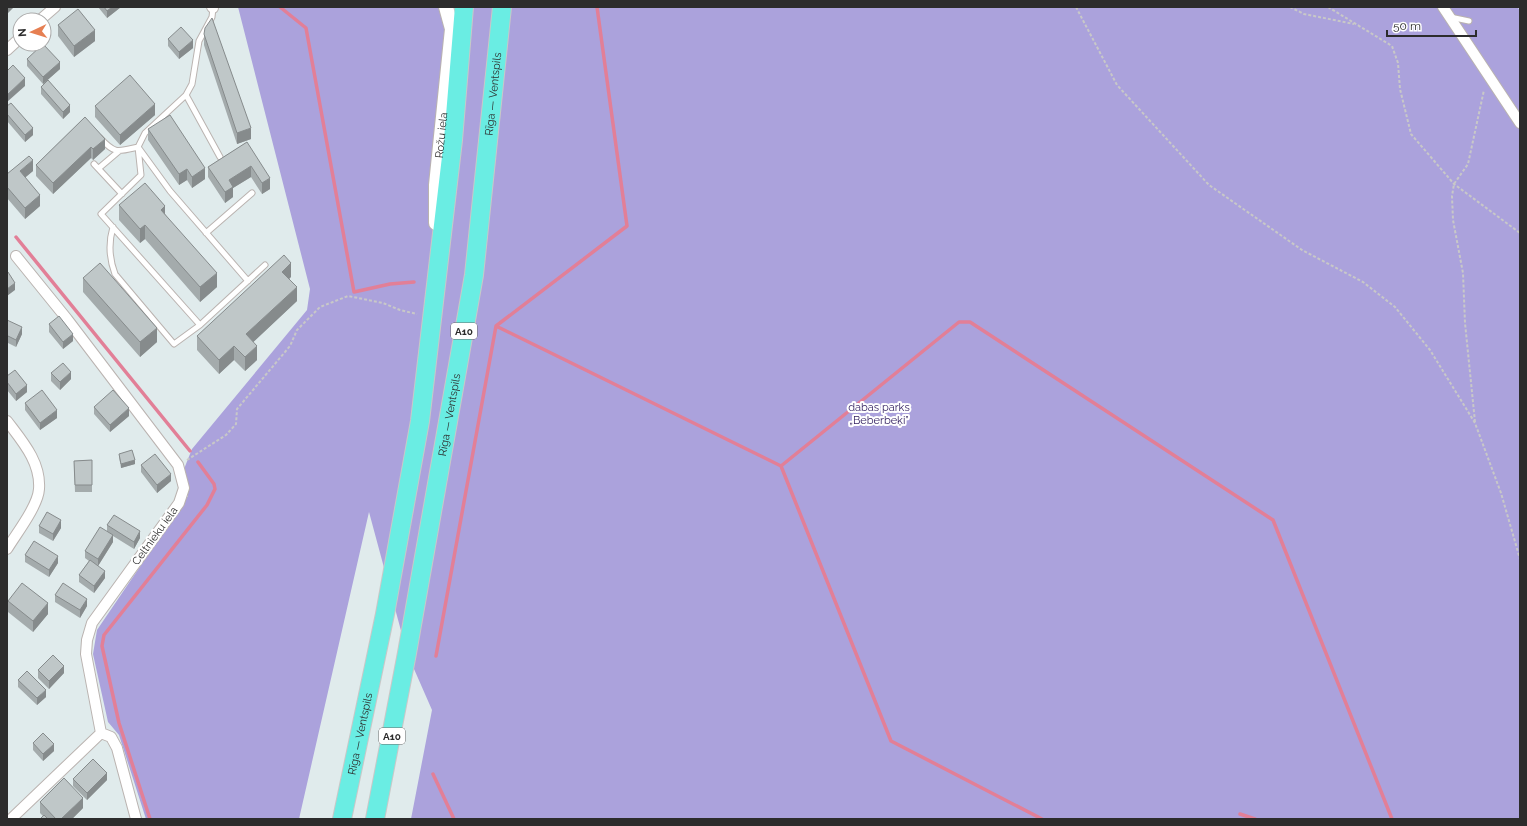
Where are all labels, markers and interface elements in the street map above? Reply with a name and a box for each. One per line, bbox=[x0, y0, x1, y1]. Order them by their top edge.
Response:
north arrow bbox=[12, 12, 52, 52]
scale bar bbox=[1387, 12, 1476, 38]
text: 50 m bbox=[1393, 19, 1421, 33]
text: N bbox=[16, 28, 29, 37]
street label: Rīga — Ventspils bbox=[482, 52, 504, 136]
street label: Rožu iela bbox=[432, 112, 450, 159]
road number: A10 bbox=[451, 323, 477, 339]
street label: Rīga — Ventspils bbox=[436, 372, 463, 457]
park label: dabas parks „Beberbeķi” bbox=[848, 401, 910, 427]
street label: Celtnieku iela bbox=[129, 504, 181, 568]
street label: Rīga — Ventspils bbox=[345, 692, 375, 776]
road number: A10 bbox=[379, 728, 405, 744]

